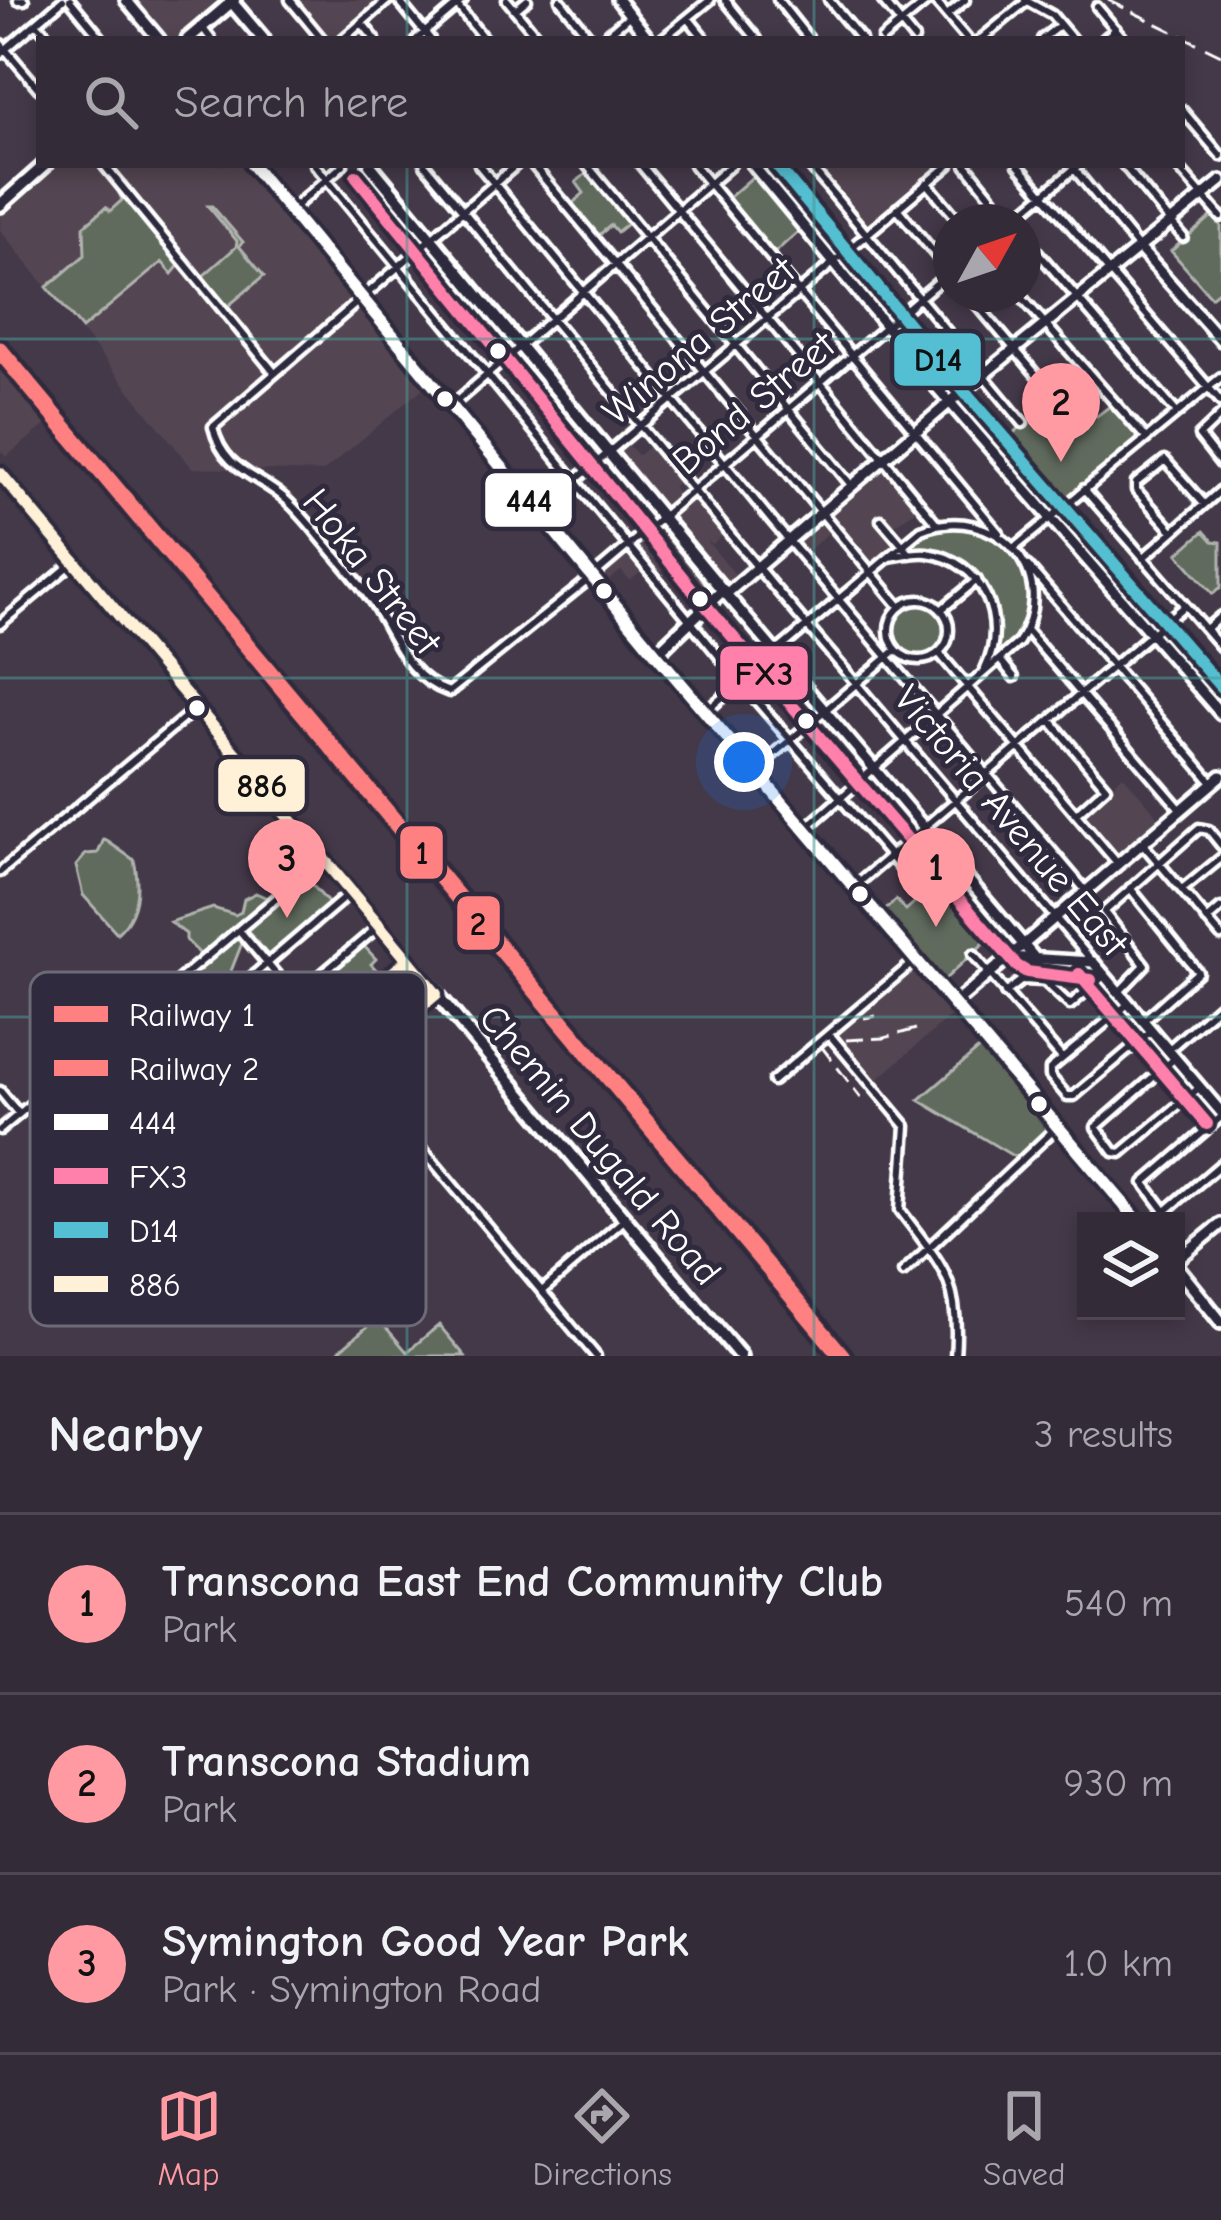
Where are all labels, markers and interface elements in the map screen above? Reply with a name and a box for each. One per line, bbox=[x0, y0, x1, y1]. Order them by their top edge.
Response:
search box bbox=[36, 36, 1185, 168]
icon: search bbox=[78, 69, 144, 135]
text: Search here bbox=[174, 76, 408, 128]
north arrow bbox=[933, 204, 1041, 312]
street label: Winona Street bbox=[594, 246, 806, 435]
street label: Bond Street bbox=[664, 321, 846, 484]
line badge: D14 bbox=[892, 331, 983, 388]
unlabelled marker bbox=[487, 340, 509, 362]
text: D14 bbox=[914, 341, 962, 379]
pin: 2 bbox=[1022, 363, 1100, 462]
unlabelled marker bbox=[434, 388, 456, 410]
line badge: 444 bbox=[483, 471, 574, 529]
street label: Hoka Street bbox=[293, 480, 452, 665]
text: 444 bbox=[506, 482, 552, 520]
unlabelled marker bbox=[593, 580, 615, 602]
unlabelled marker bbox=[689, 588, 711, 610]
line badge: FX3 bbox=[718, 644, 810, 702]
text: FX3 bbox=[735, 655, 793, 693]
street label: Victoria Avenue East bbox=[885, 676, 1138, 967]
unlabelled marker bbox=[186, 697, 208, 719]
unlabelled marker bbox=[795, 710, 817, 732]
your location bbox=[714, 732, 774, 792]
line badge: 886 bbox=[216, 757, 307, 814]
text: 886 bbox=[236, 767, 288, 805]
pin: 3 bbox=[248, 819, 326, 918]
line badge: 1 bbox=[398, 824, 445, 881]
pin: 1 bbox=[897, 828, 975, 927]
text: 1 bbox=[416, 834, 428, 872]
unlabelled marker bbox=[849, 883, 871, 905]
line badge: 2 bbox=[455, 894, 502, 952]
text: 2 bbox=[470, 905, 486, 943]
legend bbox=[30, 972, 426, 1326]
text: Railway 1 bbox=[129, 996, 255, 1034]
street label: Chemin Dugald Road bbox=[470, 996, 730, 1294]
text: Railway 2 bbox=[129, 1050, 259, 1088]
unlabelled marker bbox=[1028, 1093, 1050, 1115]
text: 444 bbox=[129, 1104, 177, 1142]
text: FX3 bbox=[129, 1158, 187, 1196]
text: D14 bbox=[129, 1212, 179, 1250]
map controls bbox=[1077, 1212, 1185, 1320]
button: layers bbox=[1077, 1212, 1185, 1320]
text: 886 bbox=[129, 1266, 181, 1304]
text: Nearby bbox=[48, 1405, 202, 1464]
text: 3 results bbox=[1034, 1412, 1173, 1457]
text: Transcona East End Community Club bbox=[162, 1555, 883, 1607]
text: 1 bbox=[79, 1581, 95, 1626]
text: 540 m bbox=[1064, 1581, 1173, 1626]
text: Park bbox=[162, 1607, 237, 1652]
text: Transcona Stadium bbox=[162, 1735, 531, 1787]
text: 2 bbox=[77, 1761, 97, 1806]
text: 930 m bbox=[1064, 1761, 1173, 1806]
text: Park bbox=[162, 1787, 237, 1832]
text: Symington Good Year Park bbox=[162, 1915, 689, 1967]
text: 3 bbox=[77, 1941, 97, 1986]
text: 1.0 km bbox=[1064, 1941, 1173, 1986]
text: Park · Symington Road bbox=[162, 1967, 541, 2012]
tab: Map bbox=[156, 2083, 222, 2193]
tab: Directions bbox=[533, 2083, 672, 2193]
tab: Saved bbox=[983, 2083, 1065, 2193]

